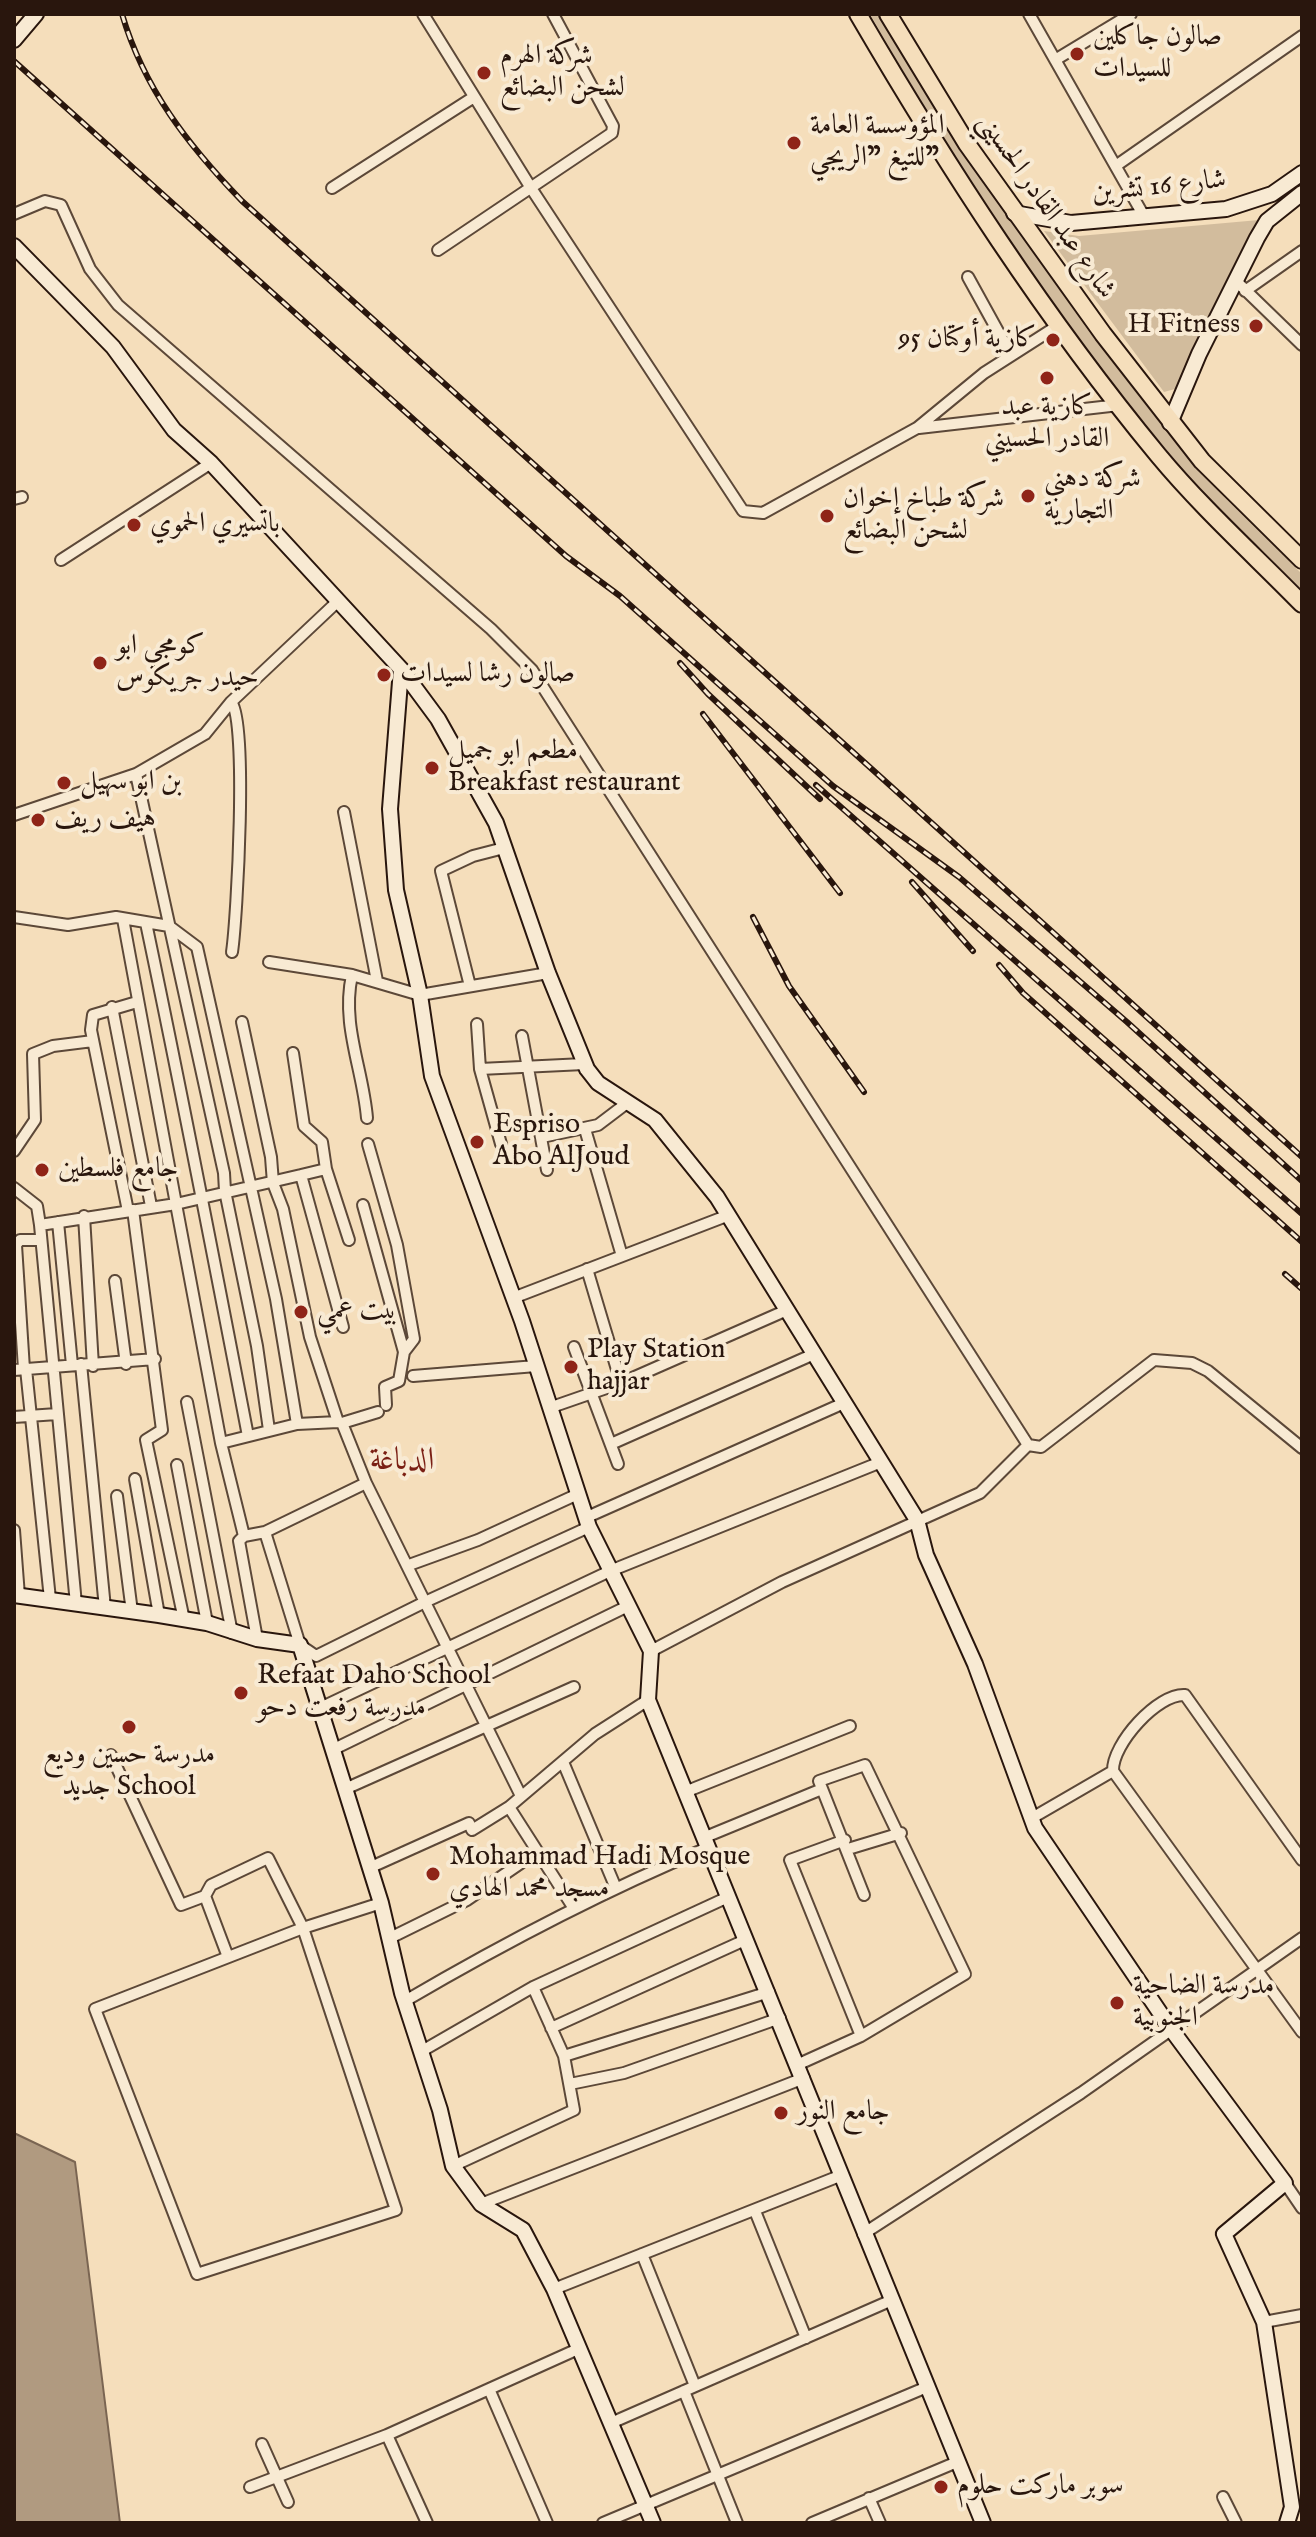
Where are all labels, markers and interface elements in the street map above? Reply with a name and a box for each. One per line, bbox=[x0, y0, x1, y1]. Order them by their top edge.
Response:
place label: صالون جاكلين للسيدات bbox=[1093, 21, 1222, 87]
place label: شركة الهرم لشحن البضائع bbox=[500, 40, 625, 106]
marker: صالون جاكلين للسيدات bbox=[1068, 45, 1086, 63]
marker: شركة الهرم لشحن البضائع bbox=[475, 64, 493, 82]
street label: شارع عبد القادر الحسيني bbox=[968, 108, 1122, 306]
place label: المؤوسسة العامة للتيغ "الريجي" bbox=[810, 110, 945, 176]
marker: المؤوسسة العامة للتيغ "الريجي" bbox=[785, 134, 803, 152]
street label: شارع 16 تشرين bbox=[1090, 164, 1228, 212]
place label: H Fitness bbox=[1128, 309, 1240, 343]
marker: H Fitness bbox=[1247, 317, 1265, 335]
place label: كازية أوكتان 95 bbox=[898, 323, 1037, 357]
marker: كازية أوكتان 95 bbox=[1044, 331, 1062, 349]
marker: كازية عبد القادر الحسيني bbox=[1038, 369, 1056, 387]
place label: كازية عبد القادر الحسيني bbox=[985, 391, 1109, 457]
place label: شركة دهني التجارية bbox=[1044, 463, 1141, 529]
place label: شركة طباخ إخوان لشحن البضائع bbox=[843, 483, 1004, 549]
marker: شركة دهني التجارية bbox=[1019, 487, 1037, 505]
marker: شركة طباخ إخوان لشحن البضائع bbox=[818, 507, 836, 525]
place label: باتسيري الحموي bbox=[150, 508, 280, 542]
marker: باتسيري الحموي bbox=[125, 516, 143, 534]
place label: كومجي ابو حيدر جريكوس bbox=[116, 630, 259, 696]
marker: كومجي ابو حيدر جريكوس bbox=[91, 654, 109, 672]
place label: صالون رشا لسيدات bbox=[400, 658, 575, 692]
marker: صالون رشا لسيدات bbox=[375, 666, 393, 684]
place label: مطعم ابو جميل Breakfast restaurant bbox=[448, 735, 681, 801]
marker: مطعم ابو جميل Breakfast restaurant bbox=[423, 759, 441, 777]
place label: بن ابو سهيل bbox=[80, 766, 182, 800]
marker: بن ابو سهيل bbox=[55, 774, 73, 792]
place label: هيف ريف bbox=[54, 803, 156, 837]
marker: هيف ريف bbox=[29, 811, 47, 829]
place label: Espriso Abo AlJoud bbox=[493, 1109, 629, 1175]
marker: Espriso Abo AlJoud bbox=[468, 1133, 486, 1151]
place label: جامع فلسطين bbox=[58, 1153, 179, 1187]
marker: جامع فلسطين bbox=[33, 1161, 51, 1179]
place label: بيت عمي bbox=[317, 1295, 397, 1329]
marker: بيت عمي bbox=[292, 1303, 310, 1321]
place label: Play Station hajjar bbox=[587, 1334, 726, 1400]
marker: Play Station hajjar bbox=[562, 1358, 580, 1376]
district label: الدباغة bbox=[369, 1443, 435, 1481]
place label: Refaat Daho School مدرسة رفعت دحو bbox=[257, 1660, 491, 1726]
marker: Refaat Daho School مدرسة رفعت دحو bbox=[232, 1684, 250, 1702]
marker: مدرسة حسين وديع جديد School bbox=[120, 1718, 138, 1736]
place label: مدرسة حسين وديع جديد School bbox=[43, 1739, 215, 1805]
place label: Mohammad Hadi Mosque مسجد محمد الهادي bbox=[449, 1841, 750, 1907]
marker: Mohammad Hadi Mosque مسجد محمد الهادي bbox=[424, 1865, 442, 1883]
place label: مدرسة الضاحية الجنوبية bbox=[1133, 1970, 1274, 2036]
marker: مدرسة الضاحية الجنوبية bbox=[1108, 1994, 1126, 2012]
place label: جامع النور bbox=[797, 2096, 890, 2130]
marker: جامع النور bbox=[772, 2104, 790, 2122]
place label: سوبر ماركت حلوم bbox=[957, 2470, 1124, 2504]
marker: سوبر ماركت حلوم bbox=[932, 2478, 950, 2496]

